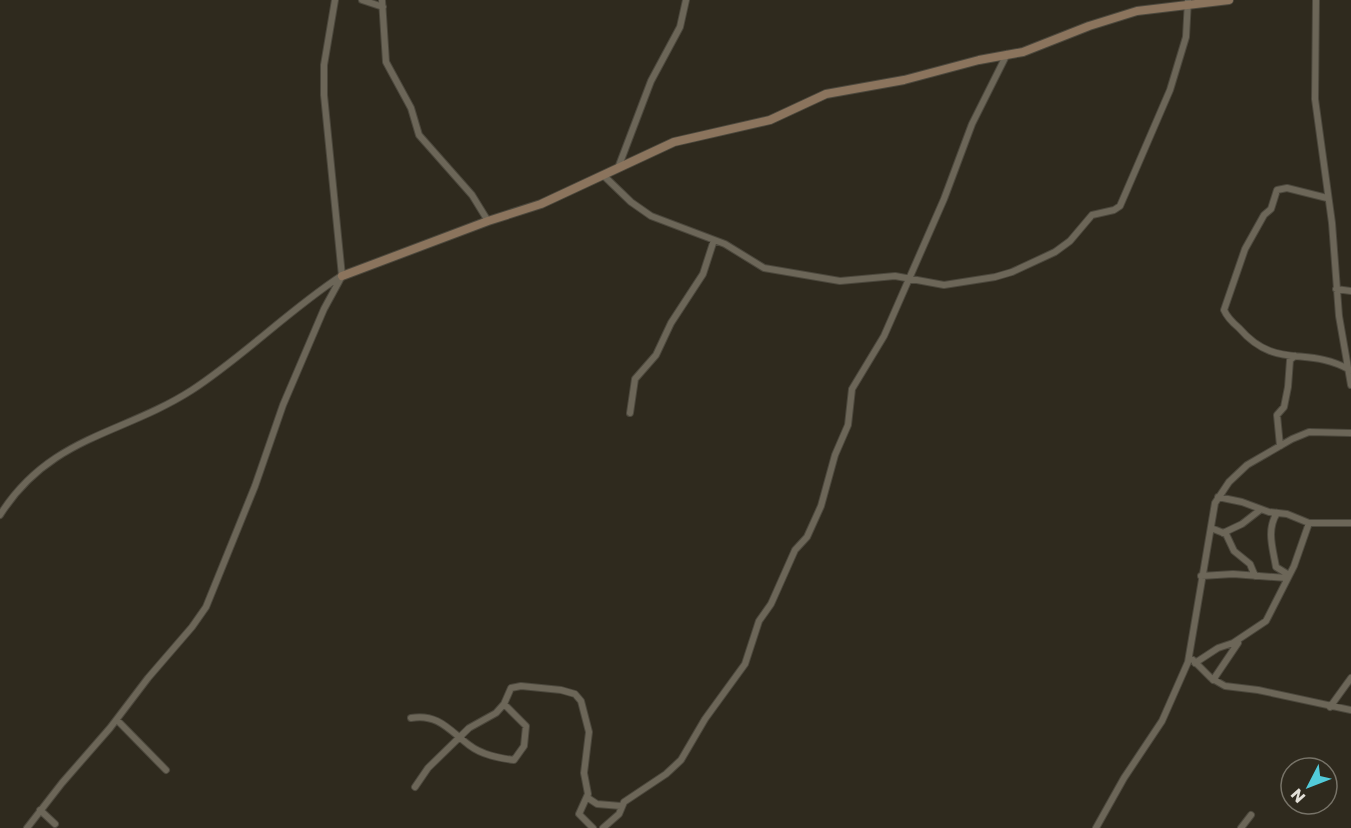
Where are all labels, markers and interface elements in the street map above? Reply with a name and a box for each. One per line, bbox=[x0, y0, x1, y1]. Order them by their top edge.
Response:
north arrow bbox=[1279, 756, 1339, 816]
text: N bbox=[1286, 784, 1311, 808]

